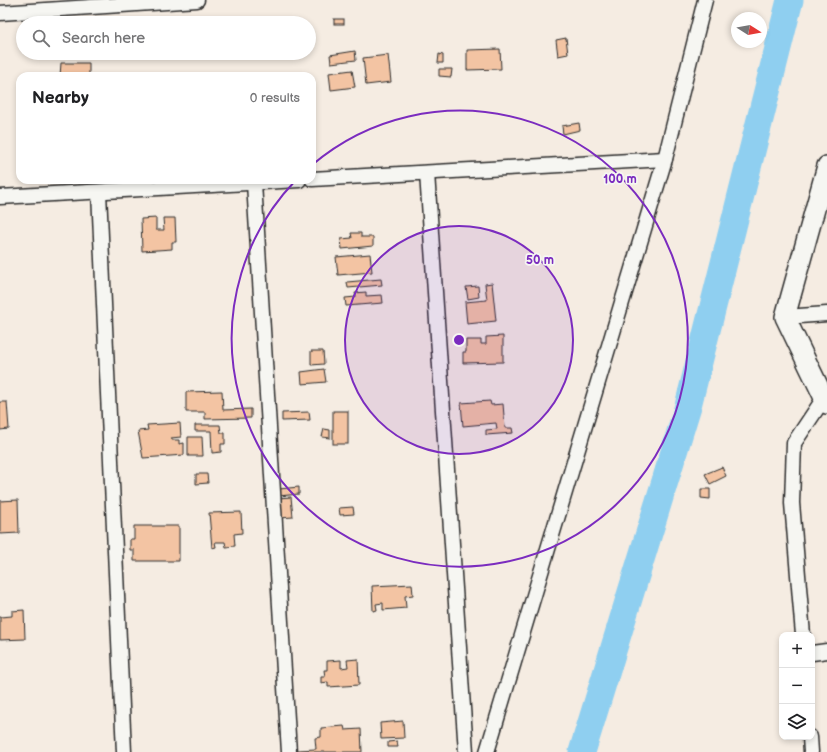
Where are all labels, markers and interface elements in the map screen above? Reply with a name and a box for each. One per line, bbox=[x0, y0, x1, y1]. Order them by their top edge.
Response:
north arrow bbox=[731, 12, 767, 48]
search box bbox=[16, 16, 316, 60]
icon: search bbox=[30, 27, 52, 49]
text: Search here bbox=[62, 29, 145, 48]
text: Nearby bbox=[32, 88, 89, 108]
text: 0 results bbox=[250, 90, 300, 106]
text: 100 m bbox=[603, 172, 637, 187]
text: 50 m bbox=[526, 253, 554, 268]
centre of rings bbox=[452, 333, 466, 347]
map controls bbox=[779, 632, 815, 740]
button: + bbox=[779, 632, 815, 668]
button: − bbox=[779, 668, 815, 704]
button: layers bbox=[779, 704, 815, 740]

